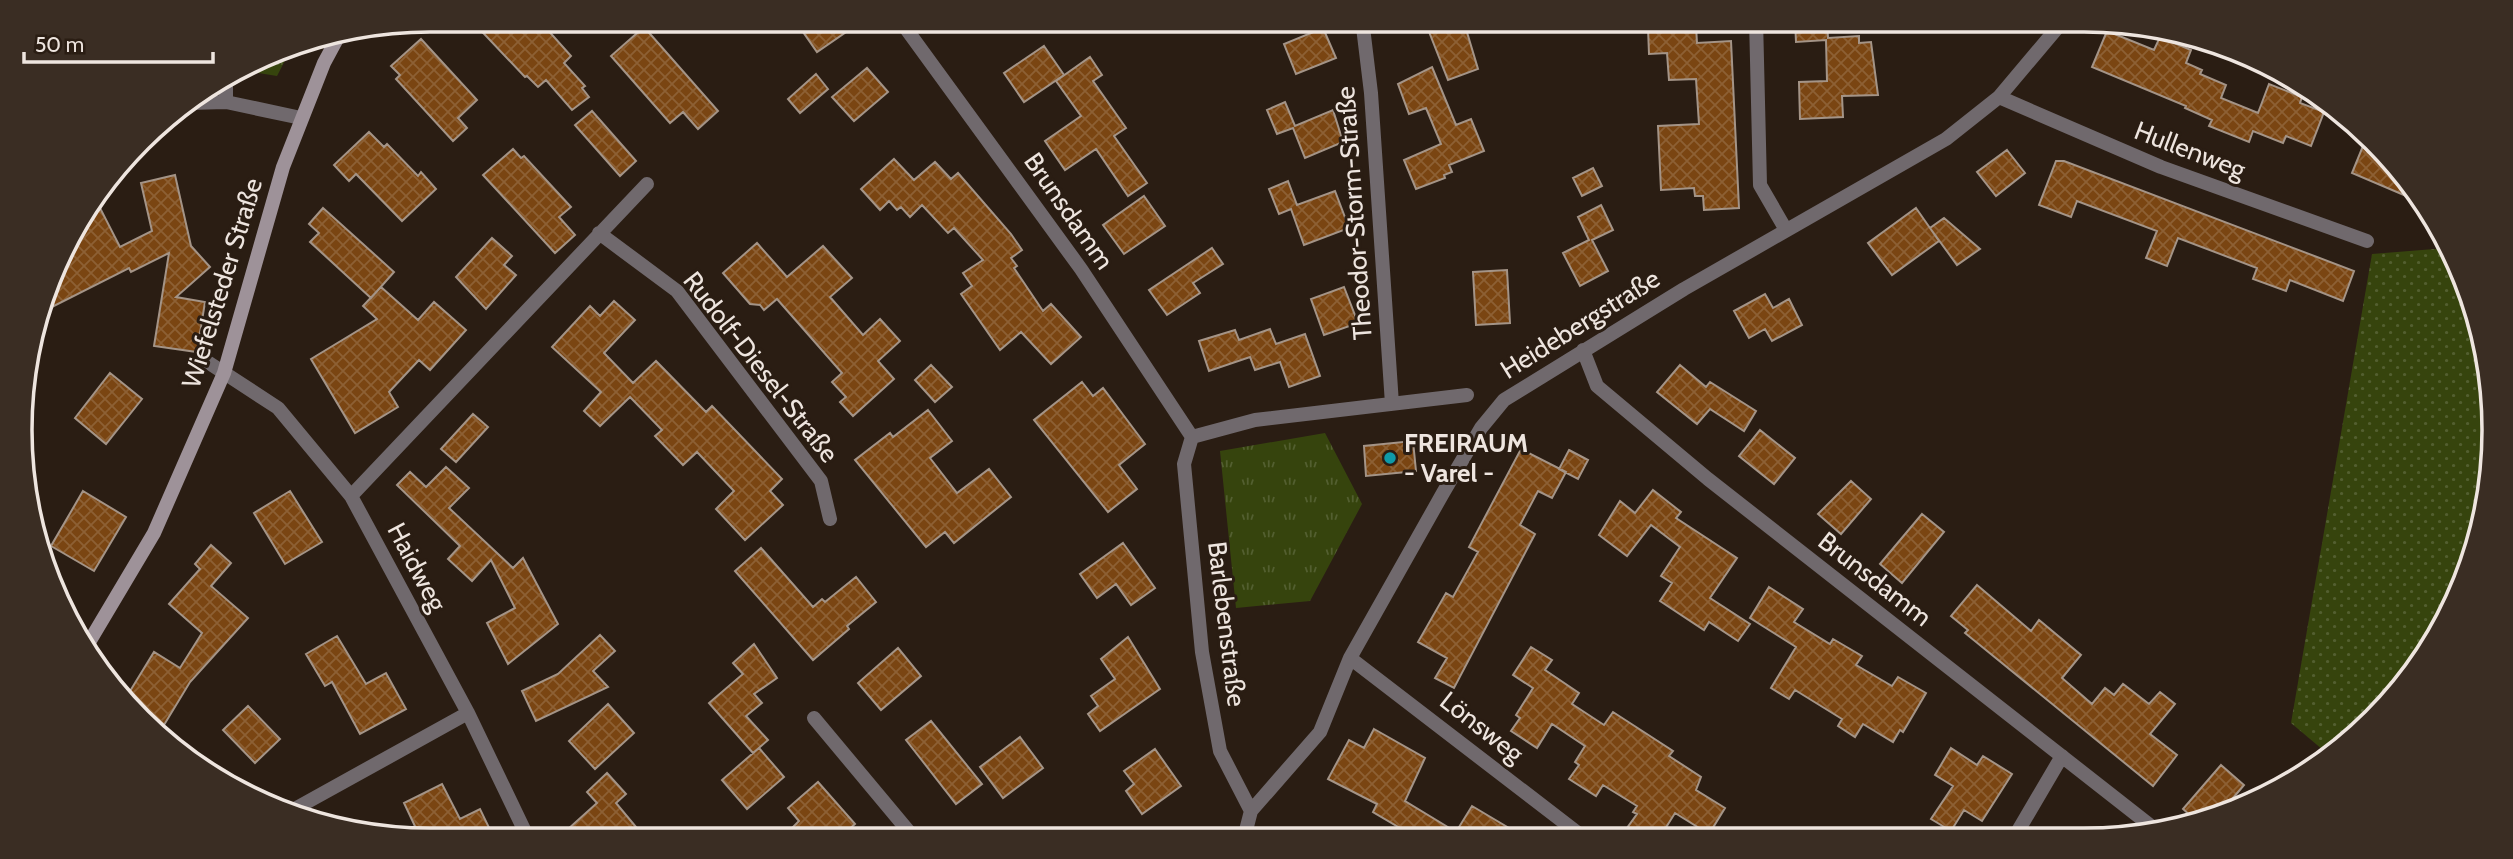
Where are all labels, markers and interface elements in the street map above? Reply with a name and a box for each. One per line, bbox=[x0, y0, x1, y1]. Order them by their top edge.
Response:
scale bar bbox=[24, 21, 214, 65]
text: 50 m bbox=[35, 32, 84, 57]
street label: Theodor-Storm-Straße bbox=[1329, 85, 1379, 341]
street label: Hullenweg bbox=[2130, 114, 2251, 186]
street label: Brunsdamm bbox=[1017, 147, 1121, 275]
street label: Wiefelsteder Straße bbox=[175, 174, 269, 392]
street label: Heidebergstraße bbox=[1495, 262, 1665, 386]
street label: Rudolf-Diesel-Straße bbox=[676, 265, 846, 469]
place label: FREIRAUM - Varel - bbox=[1404, 427, 1528, 489]
marker: FREIRAUM - Varel - bbox=[1382, 450, 1398, 466]
street label: Haidweg bbox=[380, 517, 454, 618]
street label: Brunsdamm bbox=[1812, 525, 1938, 633]
street label: Barlebenstraße bbox=[1201, 540, 1253, 708]
street label: Lönsweg bbox=[1434, 684, 1531, 770]

